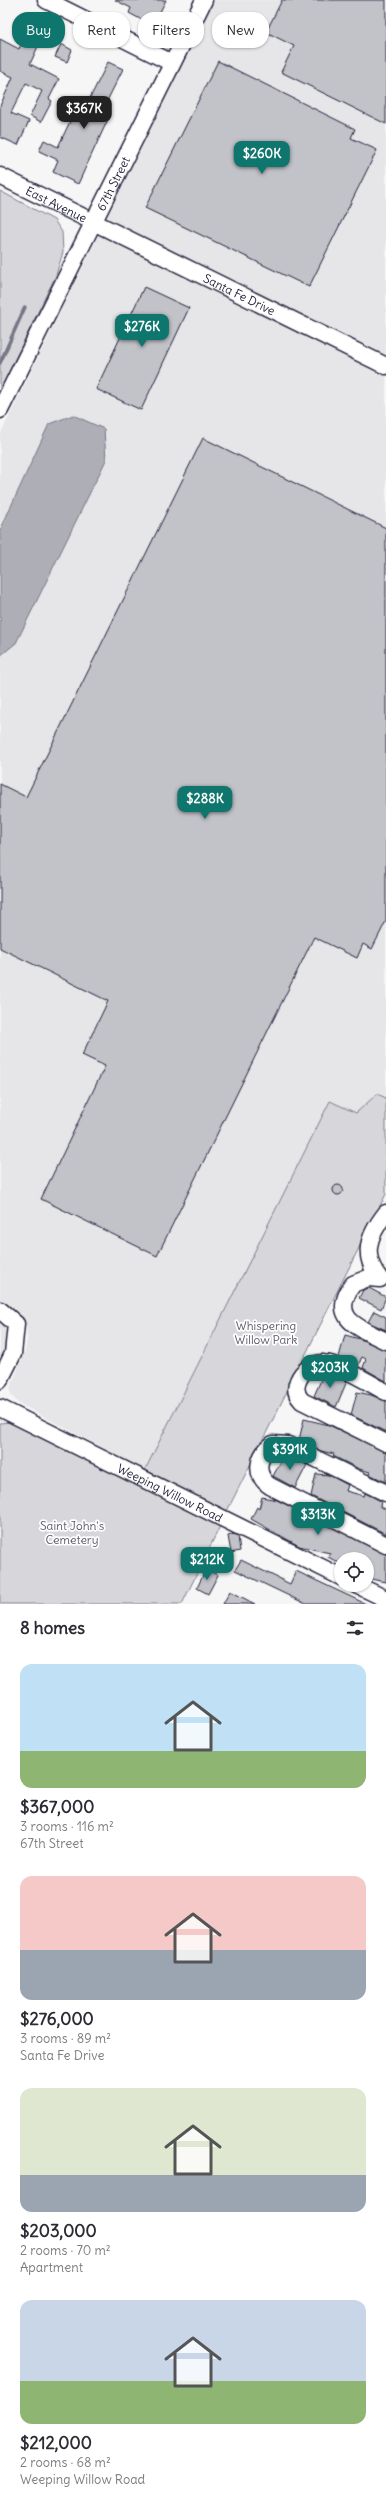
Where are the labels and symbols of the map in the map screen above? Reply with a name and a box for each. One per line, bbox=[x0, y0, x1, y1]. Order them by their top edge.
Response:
pin: $367K bbox=[56, 96, 112, 130]
pin: $260K bbox=[234, 141, 290, 175]
street label: 67th Street bbox=[93, 154, 132, 213]
street label: East Avenue bbox=[23, 182, 90, 225]
street label: Santa Fe Drive bbox=[201, 270, 278, 318]
pin: $276K bbox=[114, 314, 170, 348]
pin: $288K bbox=[177, 786, 233, 820]
park label: Whispering Willow Park bbox=[235, 1318, 297, 1347]
pin: $203K bbox=[302, 1355, 358, 1389]
pin: $391K bbox=[262, 1437, 318, 1471]
street label: Weeping Willow Road bbox=[115, 1460, 225, 1525]
pin: $313K bbox=[290, 1502, 346, 1536]
park label: Saint John's Cemetery bbox=[40, 1518, 104, 1547]
pin: $212K bbox=[179, 1547, 235, 1581]

